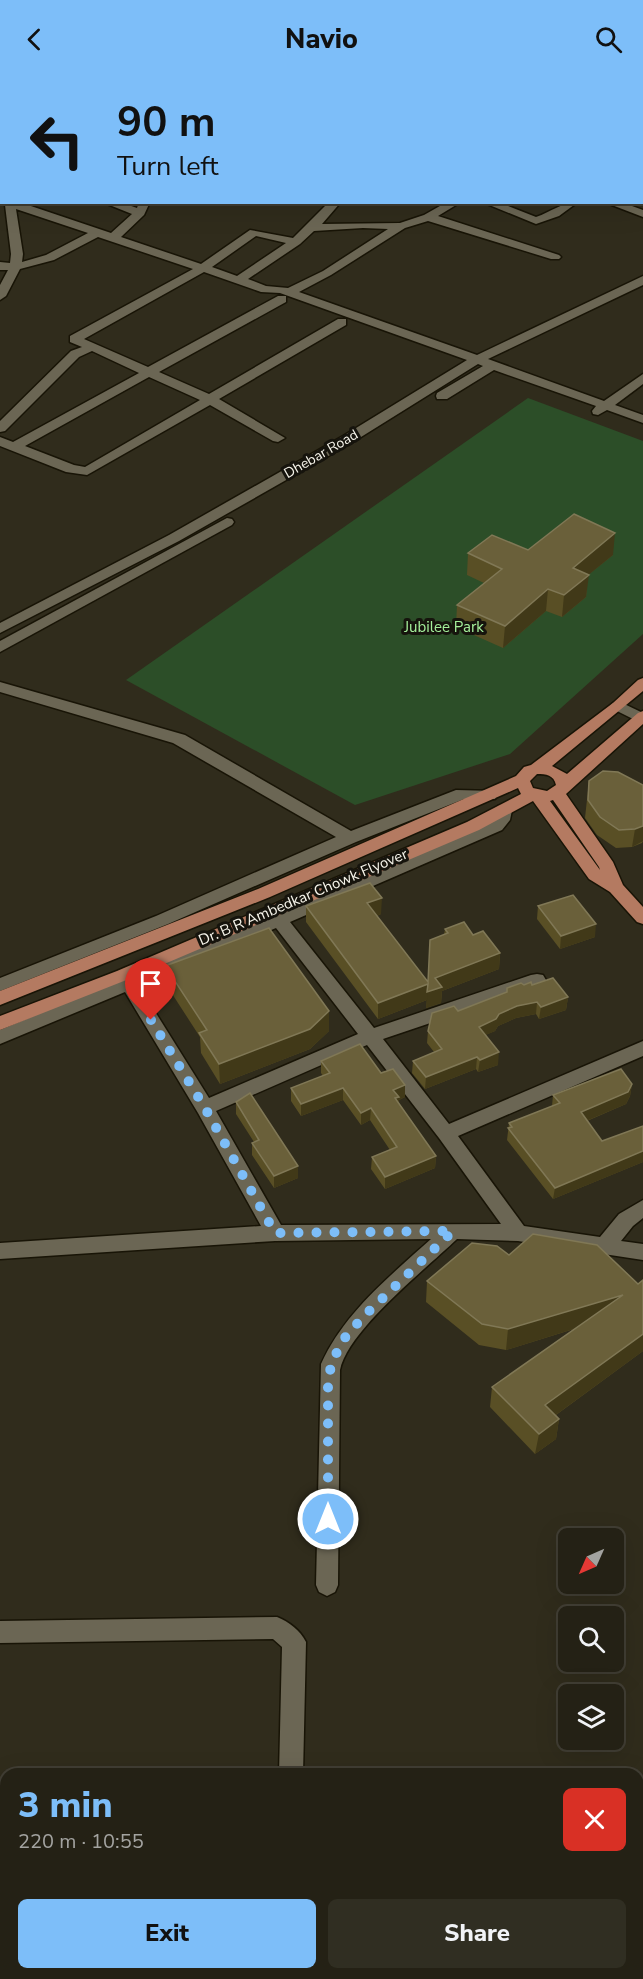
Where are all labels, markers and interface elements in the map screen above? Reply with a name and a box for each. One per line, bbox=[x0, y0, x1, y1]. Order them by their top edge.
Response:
text: Navio bbox=[285, 21, 358, 58]
icon: back bbox=[18, 23, 51, 56]
icon: search bbox=[592, 23, 625, 56]
text: 90 m bbox=[117, 94, 216, 151]
icon: left bbox=[18, 102, 96, 180]
text: Turn left bbox=[117, 148, 218, 185]
street label: Dhebar Road bbox=[280, 425, 362, 483]
park label: Jubilee Park bbox=[403, 617, 484, 637]
street label: Dr. B R Ambedkar Chowk Flyover bbox=[195, 844, 411, 950]
pin bbox=[125, 958, 176, 1020]
icon: arrive bbox=[134, 967, 167, 1000]
position arrow bbox=[296, 1487, 360, 1551]
north arrow bbox=[558, 1528, 624, 1594]
map controls bbox=[558, 1528, 624, 1750]
button: search bbox=[558, 1606, 624, 1672]
button: layers bbox=[558, 1684, 624, 1750]
text: 3 min bbox=[18, 1781, 113, 1830]
button: close bbox=[563, 1788, 626, 1851]
text: 220 m · 10:55 bbox=[18, 1828, 144, 1855]
button: Exit bbox=[18, 1899, 316, 1968]
button: Share bbox=[328, 1899, 626, 1968]

